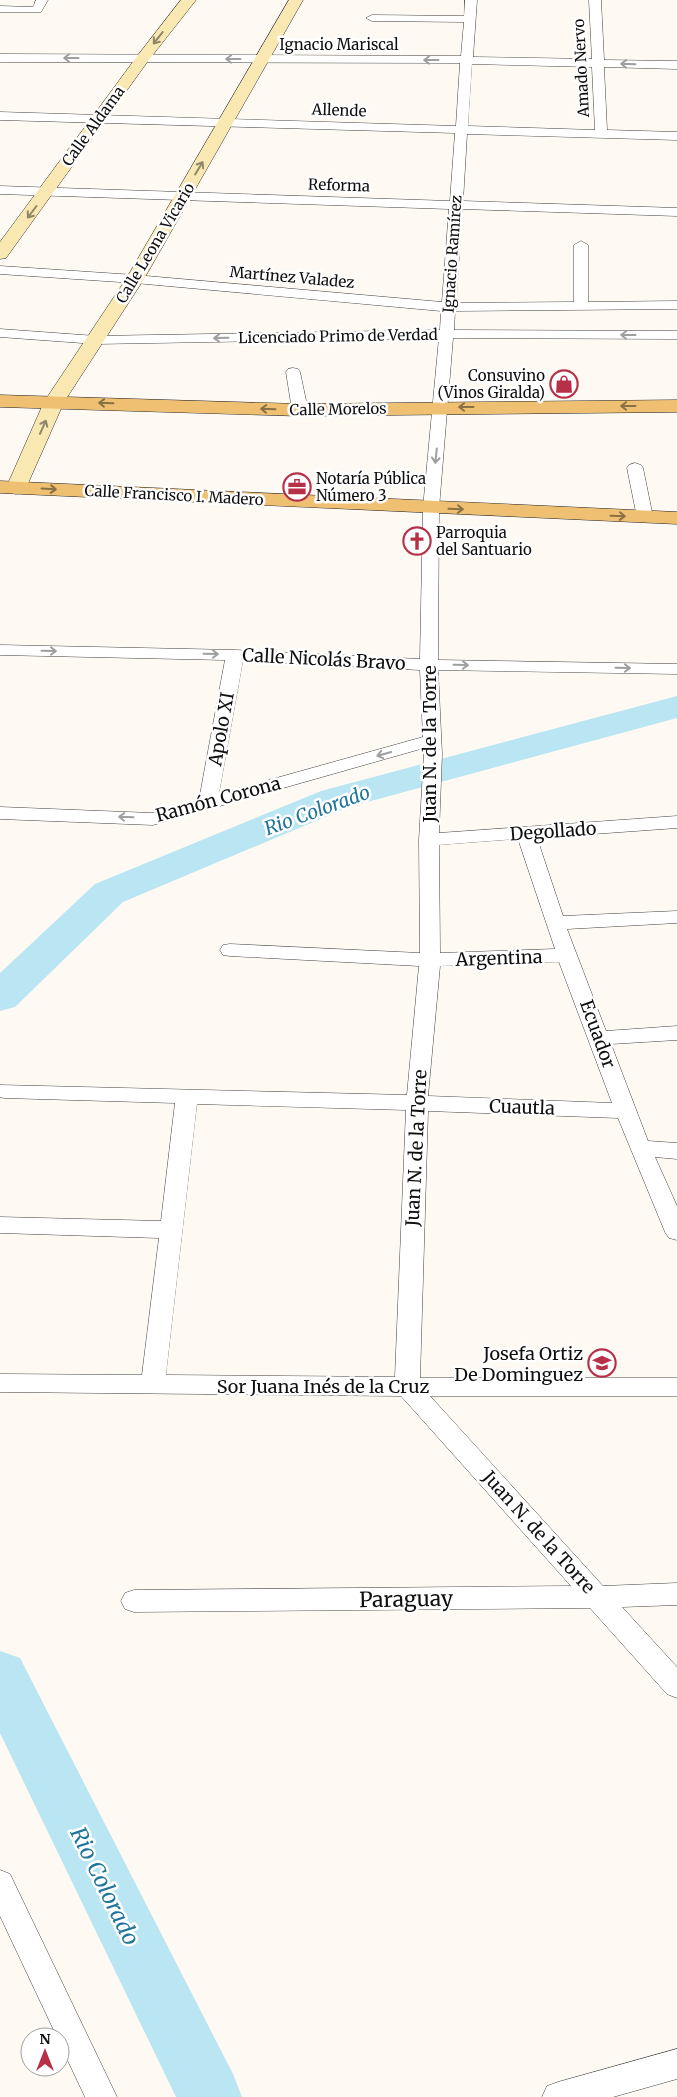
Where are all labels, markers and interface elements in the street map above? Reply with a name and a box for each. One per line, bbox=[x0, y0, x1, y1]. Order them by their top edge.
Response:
street label: Amado Nervo bbox=[569, 18, 593, 119]
one-way arrow bbox=[153, 31, 164, 44]
street label: Ignacio Mariscal bbox=[279, 35, 399, 54]
one-way arrow bbox=[63, 53, 80, 63]
one-way arrow bbox=[226, 54, 242, 64]
one-way arrow bbox=[423, 55, 439, 64]
one-way arrow bbox=[621, 59, 637, 69]
street label: Calle Aldama bbox=[58, 82, 128, 170]
street label: Allende bbox=[310, 100, 367, 120]
one-way arrow bbox=[195, 162, 205, 176]
street label: Reforma bbox=[308, 174, 370, 196]
street label: Calle Leona Vicario bbox=[112, 179, 199, 307]
street label: Ignacio Ramírez bbox=[438, 195, 466, 313]
one-way arrow bbox=[26, 205, 37, 218]
street label: Martínez Valadez bbox=[229, 262, 355, 292]
street label: Licenciado Primo de Verdad bbox=[238, 325, 438, 347]
one-way arrow bbox=[621, 330, 637, 340]
one-way arrow bbox=[213, 333, 230, 343]
place label: Consuvino (Vinos Giralda) bbox=[437, 366, 545, 402]
shop icon: Consuvino (Vinos Giralda) bbox=[549, 369, 579, 399]
one-way arrow bbox=[98, 399, 114, 408]
street label: Calle Morelos bbox=[289, 399, 387, 419]
one-way arrow bbox=[621, 401, 637, 411]
one-way arrow bbox=[458, 402, 474, 412]
one-way arrow bbox=[261, 404, 277, 413]
one-way arrow bbox=[39, 420, 49, 435]
one-way arrow bbox=[431, 447, 440, 463]
place label: Notaría Pública Número 3 bbox=[316, 469, 426, 505]
office icon: Notaría Pública Número 3 bbox=[282, 472, 312, 502]
street label: Calle Francisco I. Madero bbox=[84, 481, 264, 509]
one-way arrow bbox=[40, 485, 56, 494]
one-way arrow bbox=[447, 504, 463, 513]
one-way arrow bbox=[610, 511, 626, 520]
place label: Parroquia del Santuario bbox=[436, 523, 532, 559]
church icon: Parroquia del Santuario bbox=[402, 526, 432, 556]
street label: Calle Nicolás Bravo bbox=[242, 643, 406, 675]
one-way arrow bbox=[40, 646, 56, 656]
one-way arrow bbox=[202, 649, 219, 659]
one-way arrow bbox=[453, 661, 469, 670]
one-way arrow bbox=[615, 663, 631, 673]
street label: Juan N. de la Torre bbox=[418, 665, 441, 824]
street label: Apolo XI bbox=[203, 690, 239, 769]
one-way arrow bbox=[377, 749, 393, 759]
street label: Ramón Corona bbox=[153, 771, 283, 827]
water label: Rio Colorado bbox=[261, 780, 373, 840]
one-way arrow bbox=[118, 813, 134, 822]
street label: Degollado bbox=[509, 817, 597, 845]
street label: Argentina bbox=[454, 945, 543, 971]
street label: Ecuador bbox=[575, 997, 621, 1071]
street label: Juan N. de la Torre bbox=[400, 1069, 432, 1228]
street label: Cuautla bbox=[489, 1094, 556, 1120]
place label: Josefa Ortiz De Dominguez bbox=[454, 1342, 583, 1386]
school or university icon: Josefa Ortiz De Dominguez bbox=[587, 1348, 617, 1378]
street label: Sor Juana Inés de la Cruz bbox=[217, 1375, 429, 1398]
street label: Juan N. de la Torre bbox=[477, 1465, 600, 1598]
street label: Paraguay bbox=[359, 1585, 454, 1613]
water label: Rio Colorado bbox=[64, 1822, 146, 1950]
north arrow bbox=[20, 2027, 70, 2077]
text: N bbox=[39, 2030, 51, 2048]

